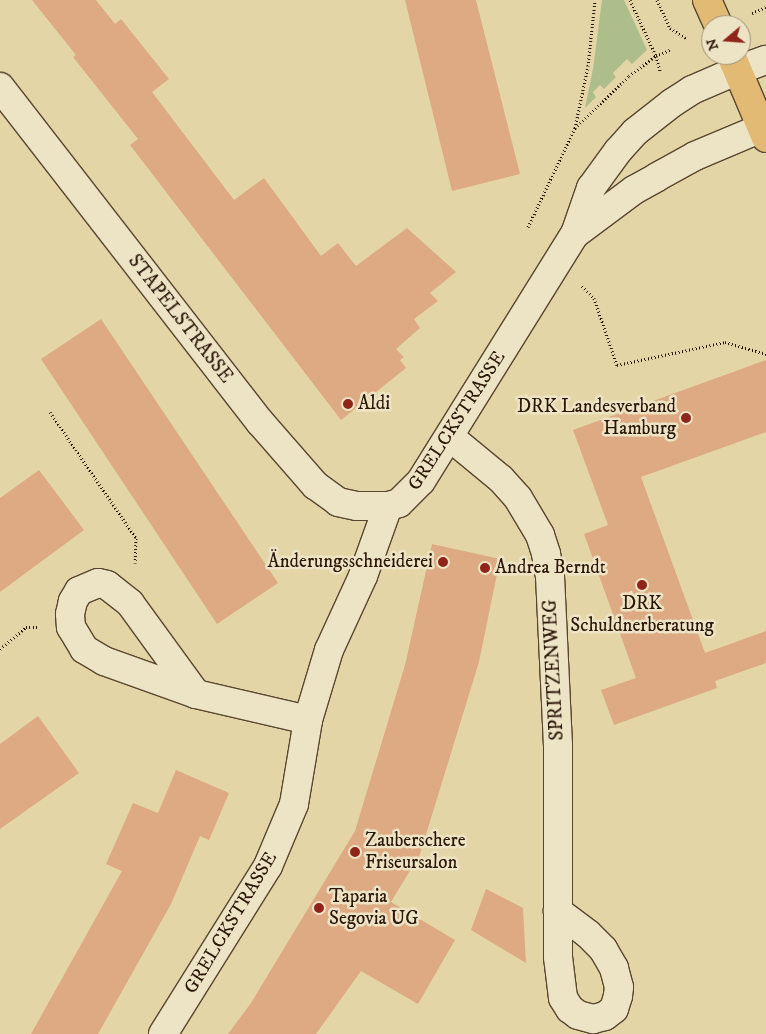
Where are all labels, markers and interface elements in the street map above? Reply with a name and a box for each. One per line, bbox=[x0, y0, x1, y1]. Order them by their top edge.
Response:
north arrow bbox=[701, 15, 751, 65]
text: N bbox=[702, 36, 723, 53]
street label: STAPELSTRASSE bbox=[123, 250, 237, 388]
street label: GRELCKSTRASSE bbox=[403, 347, 511, 495]
place label: Aldi bbox=[358, 393, 390, 415]
place label: DRK Landesverband Hamburg bbox=[517, 396, 676, 440]
marker: Aldi bbox=[342, 398, 354, 410]
marker: DRK Landesverband Hamburg bbox=[680, 412, 692, 424]
place label: Änderungsschneiderei bbox=[268, 551, 433, 573]
marker: Änderungsschneiderei bbox=[437, 556, 449, 568]
place label: Andrea Berndt bbox=[495, 557, 606, 579]
marker: Andrea Berndt bbox=[479, 562, 491, 574]
marker: DRK Schuldnerberatung bbox=[636, 579, 648, 591]
place label: DRK Schuldnerberatung bbox=[570, 593, 714, 637]
street label: SPRITZENWEG bbox=[539, 599, 569, 741]
place label: Zauberschere Friseursalon bbox=[365, 830, 466, 874]
marker: Zauberschere Friseursalon bbox=[349, 846, 361, 858]
street label: GRELCKSTRASSE bbox=[180, 848, 282, 998]
place label: Taparia Segovia UG bbox=[329, 886, 419, 930]
marker: Taparia Segovia UG bbox=[313, 902, 325, 914]

